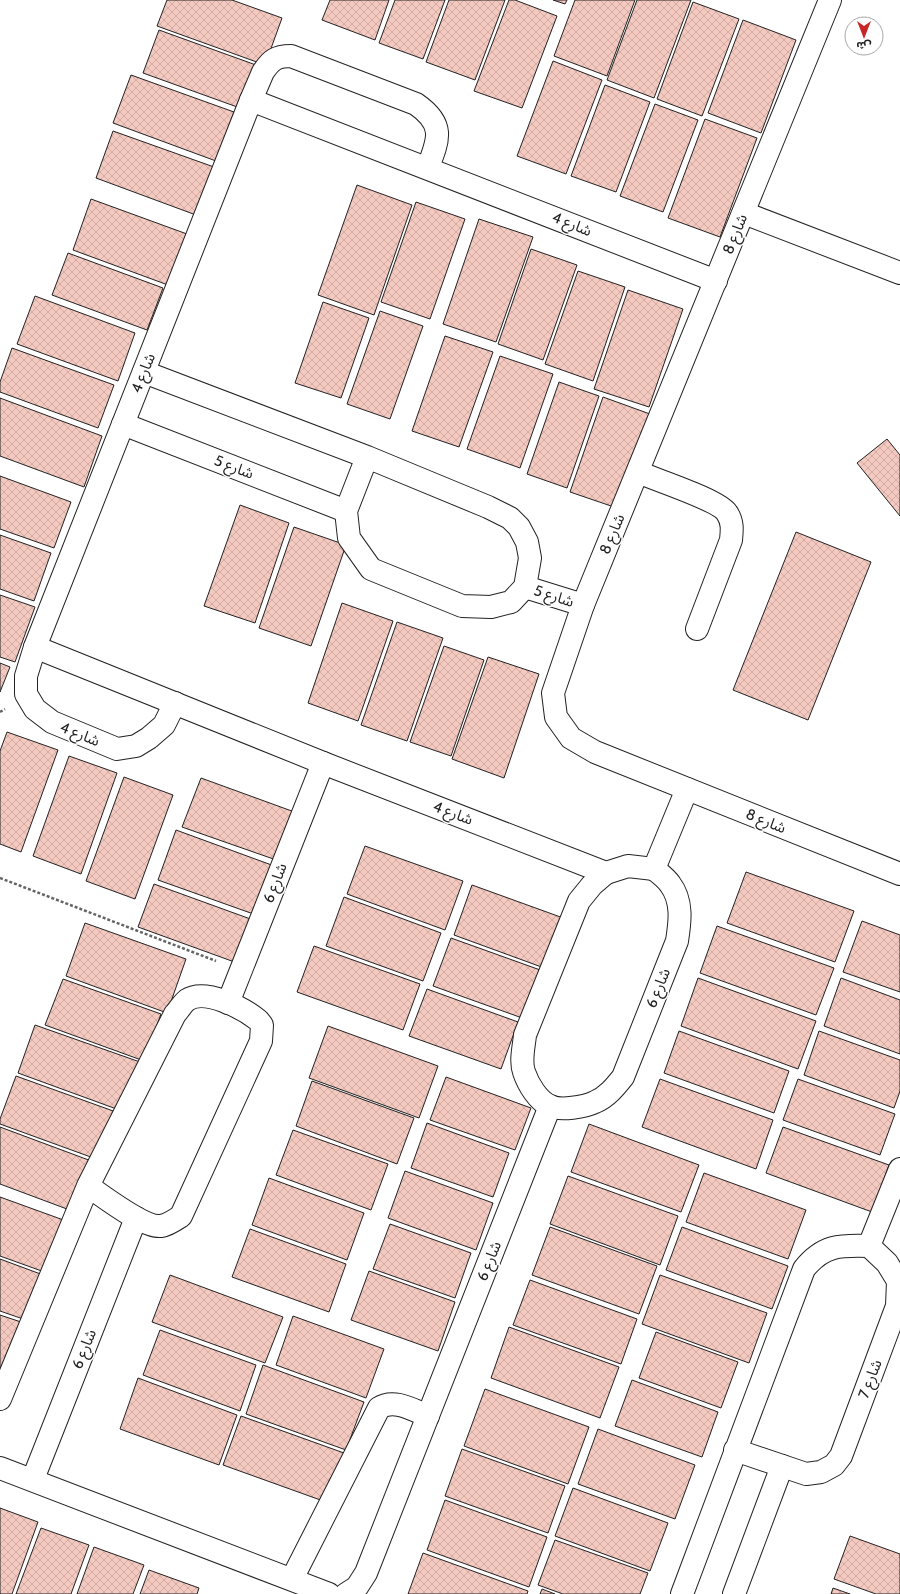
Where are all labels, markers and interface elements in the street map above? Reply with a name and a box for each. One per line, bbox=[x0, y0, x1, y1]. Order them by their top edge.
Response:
north arrow bbox=[844, 16, 884, 56]
text: ش bbox=[856, 39, 872, 53]
street label: شارع 4 bbox=[548, 208, 595, 243]
street label: شارع 8 bbox=[719, 211, 754, 258]
street label: شارع 4 bbox=[127, 350, 162, 397]
street label: شارع 5 bbox=[211, 451, 256, 486]
street label: شارع 8 bbox=[596, 511, 631, 558]
street label: شارع 5 bbox=[531, 581, 576, 614]
street label: شارع 4 bbox=[56, 718, 103, 753]
street label: شارع 4 bbox=[429, 797, 476, 832]
street label: شارع 8 bbox=[742, 805, 789, 840]
street label: شارع 6 bbox=[259, 860, 294, 907]
street label: شارع 6 bbox=[642, 965, 677, 1012]
street label: شارع 6 bbox=[473, 1238, 508, 1285]
street label: شارع 6 bbox=[68, 1326, 103, 1373]
street label: شارع 7 bbox=[854, 1357, 888, 1402]

